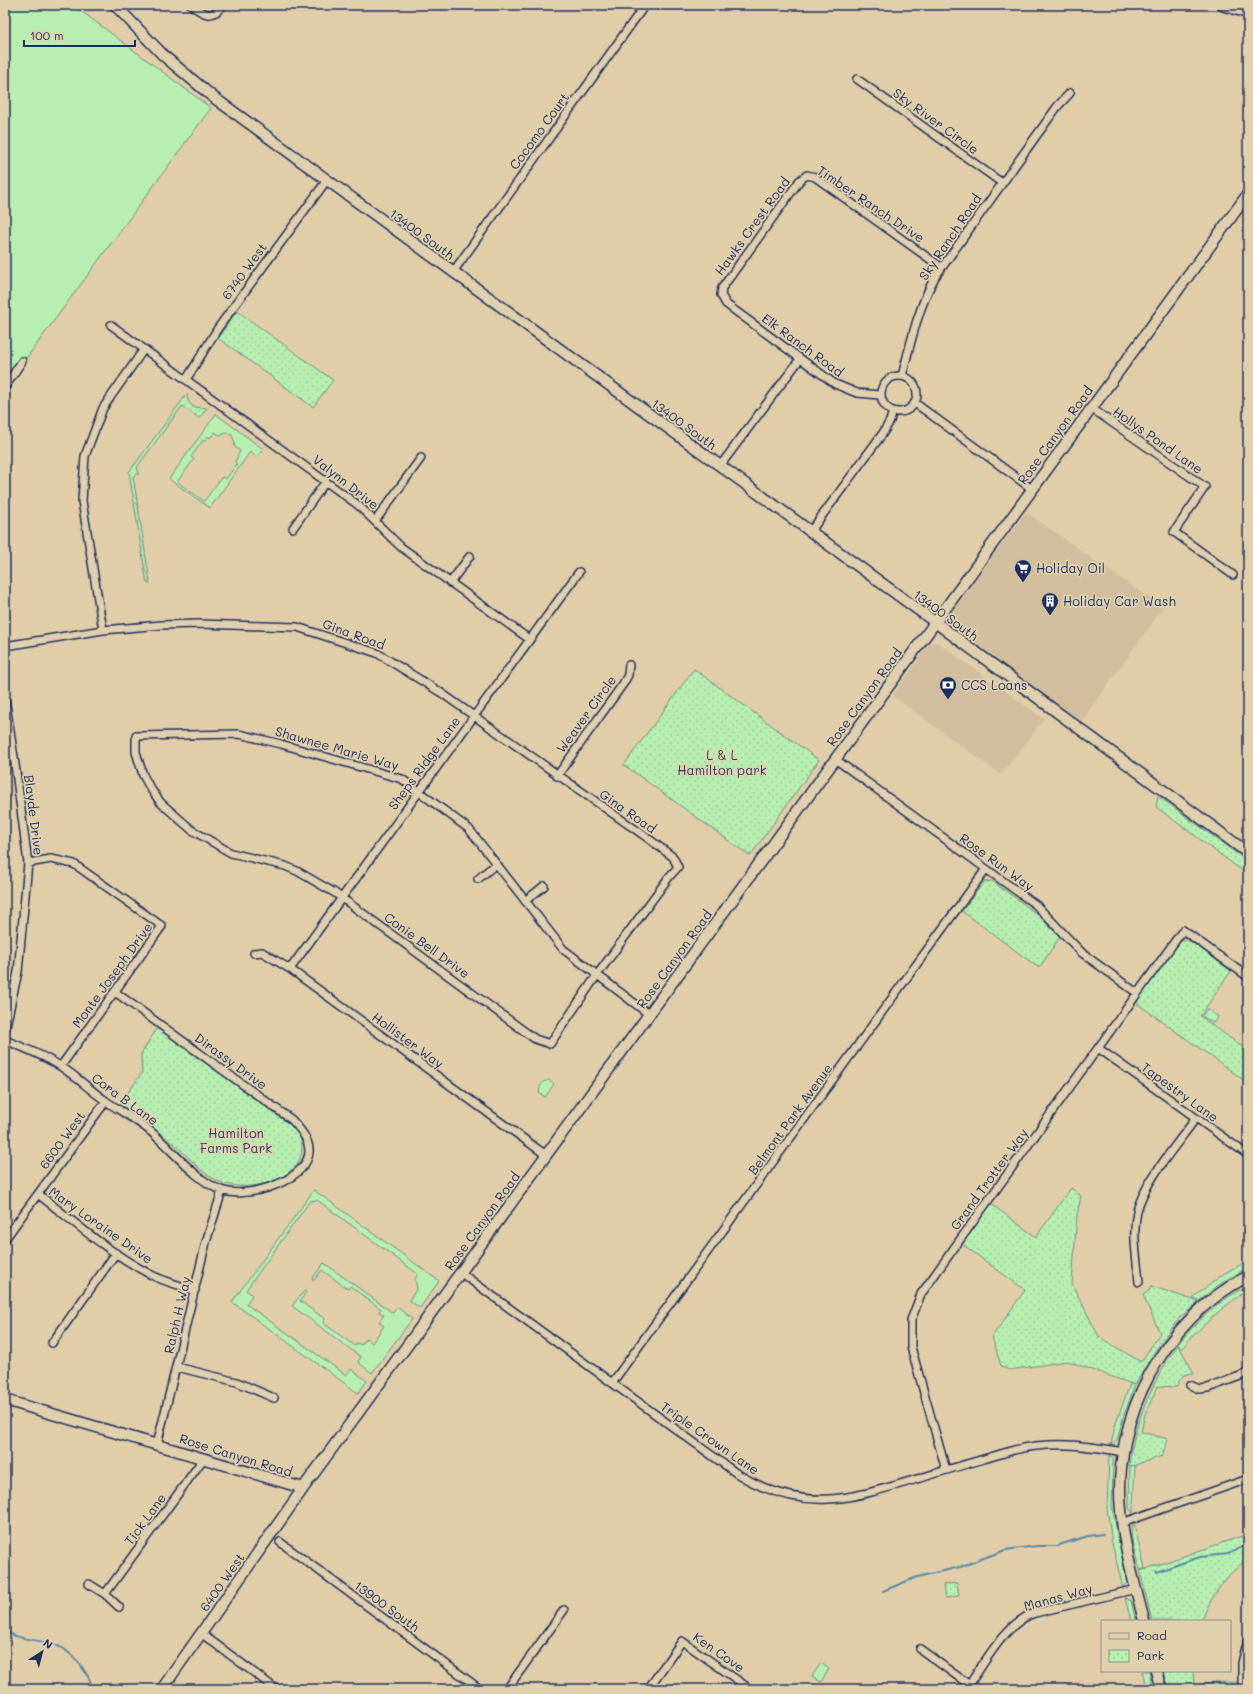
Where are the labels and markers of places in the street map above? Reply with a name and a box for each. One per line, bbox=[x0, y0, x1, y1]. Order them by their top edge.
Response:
supermarket icon: Holiday Oil bbox=[1013, 558, 1033, 583]
place label: Holiday Oil bbox=[1036, 559, 1105, 576]
building icon: Holiday Car Wash bbox=[1040, 591, 1060, 616]
place label: Holiday Car Wash bbox=[1063, 592, 1176, 609]
bank icon: CCS Loans bbox=[938, 675, 958, 700]
place label: CCS Loans bbox=[961, 676, 1027, 693]

